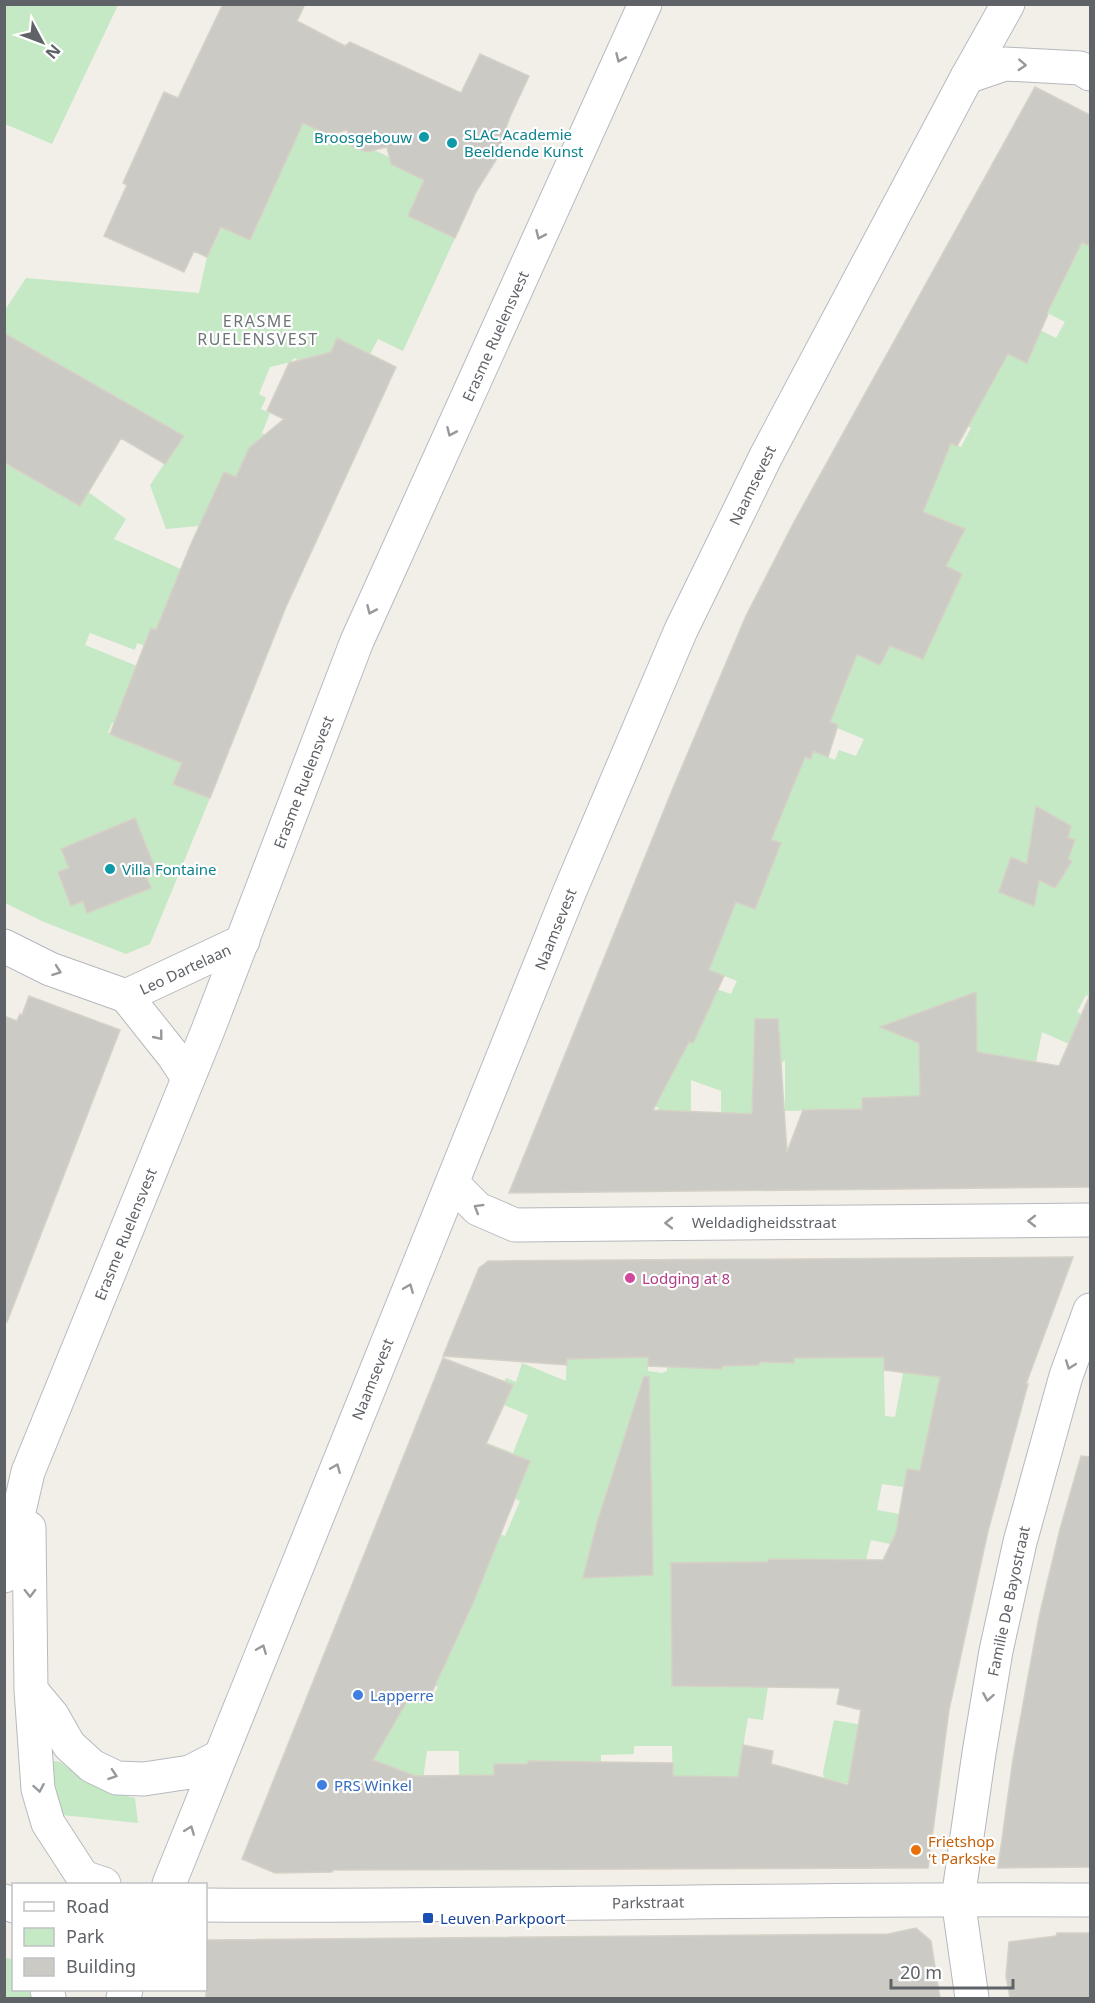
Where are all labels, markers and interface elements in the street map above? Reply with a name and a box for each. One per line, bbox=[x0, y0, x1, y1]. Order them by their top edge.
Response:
north arrow bbox=[12, 12, 72, 72]
text: N bbox=[41, 40, 66, 64]
one-way arrow bbox=[616, 51, 628, 62]
one-way arrow bbox=[1018, 58, 1027, 71]
place label: SLAC Academie Beeldende Kunst bbox=[464, 124, 584, 161]
place label: Broosgebouw bbox=[314, 127, 412, 147]
marker: Broosgebouw bbox=[417, 130, 431, 144]
marker: SLAC Academie Beeldende Kunst bbox=[445, 136, 459, 150]
one-way arrow bbox=[535, 229, 547, 240]
street label: Erasme Ruelensvest bbox=[457, 267, 533, 404]
district label: ERASME RUELENSVEST bbox=[197, 310, 319, 350]
one-way arrow bbox=[446, 426, 458, 437]
street label: Naamsevest bbox=[724, 441, 780, 528]
one-way arrow bbox=[366, 604, 378, 615]
street label: Erasme Ruelensvest bbox=[268, 712, 338, 851]
place label: Villa Fontaine bbox=[122, 859, 217, 879]
marker: Villa Fontaine bbox=[103, 862, 117, 876]
street label: Naamsevest bbox=[530, 885, 581, 973]
street label: Leo Dartelaan bbox=[136, 939, 234, 999]
one-way arrow bbox=[51, 964, 62, 976]
one-way arrow bbox=[151, 1029, 162, 1040]
street label: Erasme Ruelensvest bbox=[89, 1164, 161, 1303]
one-way arrow bbox=[474, 1204, 485, 1215]
street label: Weldadigheidsstraat bbox=[692, 1212, 837, 1232]
one-way arrow bbox=[1028, 1215, 1037, 1227]
one-way arrow bbox=[665, 1217, 674, 1229]
place label: Lodging at 8 bbox=[642, 1268, 730, 1288]
marker: Lodging at 8 bbox=[623, 1271, 637, 1285]
one-way arrow bbox=[402, 1283, 414, 1294]
street label: Naamsevest bbox=[347, 1335, 398, 1423]
one-way arrow bbox=[1065, 1359, 1078, 1370]
one-way arrow bbox=[329, 1464, 341, 1475]
street label: Familie De Bayostraat bbox=[982, 1523, 1034, 1678]
one-way arrow bbox=[24, 1589, 36, 1598]
one-way arrow bbox=[255, 1644, 267, 1655]
place label: Lapperre bbox=[370, 1685, 434, 1705]
marker: Lapperre bbox=[351, 1688, 365, 1702]
one-way arrow bbox=[983, 1692, 995, 1701]
one-way arrow bbox=[108, 1767, 118, 1780]
place label: PRS Winkel bbox=[334, 1775, 412, 1795]
marker: PRS Winkel bbox=[315, 1778, 329, 1792]
one-way arrow bbox=[32, 1783, 45, 1793]
one-way arrow bbox=[183, 1825, 195, 1836]
place label: Frietshop 't Parkske bbox=[928, 1831, 996, 1868]
marker: Frietshop 't Parkske bbox=[909, 1843, 923, 1857]
legend bbox=[12, 1883, 207, 1991]
street label: Parkstraat bbox=[612, 1891, 685, 1913]
text: Road bbox=[66, 1894, 109, 1918]
place label: Leuven Parkpoort bbox=[440, 1908, 566, 1928]
marker: Leuven Parkpoort bbox=[421, 1911, 435, 1925]
text: Park bbox=[66, 1924, 104, 1948]
scale bar bbox=[891, 1952, 1012, 1990]
text: Building bbox=[66, 1954, 136, 1978]
text: 20 m bbox=[900, 1960, 942, 1984]

